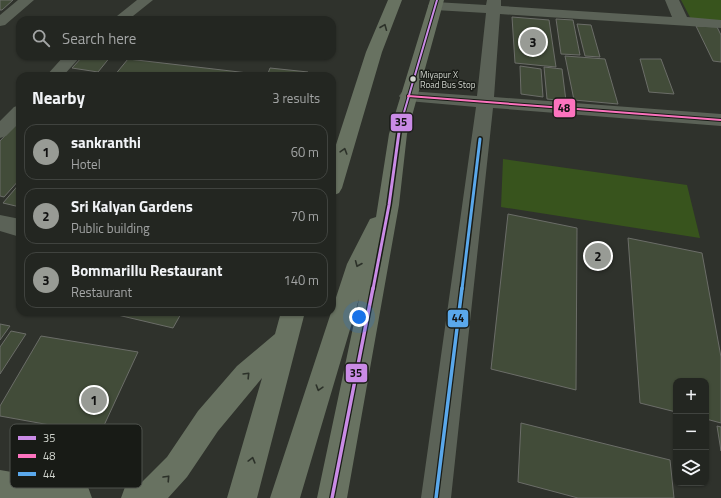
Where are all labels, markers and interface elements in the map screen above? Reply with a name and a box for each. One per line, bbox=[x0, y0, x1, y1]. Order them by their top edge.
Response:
search box bbox=[16, 16, 336, 60]
one-way arrow bbox=[379, 24, 387, 32]
icon: search bbox=[30, 27, 52, 49]
text: Search here bbox=[62, 27, 136, 50]
pin: 3 bbox=[520, 27, 546, 57]
place label: Miyapur X Road Bus Stop bbox=[420, 68, 476, 91]
marker: Miyapur X Road Bus Stop bbox=[408, 74, 418, 84]
text: Nearby bbox=[32, 85, 85, 111]
text: 3 results bbox=[272, 88, 320, 108]
line badge: 48 bbox=[553, 98, 576, 118]
text: 48 bbox=[558, 100, 570, 116]
line badge: 35 bbox=[390, 113, 413, 132]
text: 35 bbox=[395, 114, 407, 130]
text: sankranthi bbox=[71, 131, 141, 154]
text: 1 bbox=[42, 142, 50, 162]
text: 60 m bbox=[291, 142, 319, 162]
one-way arrow bbox=[339, 147, 348, 154]
text: Hotel bbox=[71, 154, 101, 174]
text: Sri Kalyan Gardens bbox=[71, 195, 193, 218]
text: 2 bbox=[42, 206, 50, 226]
text: 70 m bbox=[291, 206, 319, 226]
text: Public building bbox=[71, 218, 150, 238]
pin: 2 bbox=[585, 241, 611, 271]
text: Bommarillu Restaurant bbox=[71, 259, 222, 282]
one-way arrow bbox=[355, 260, 363, 267]
text: 3 bbox=[42, 270, 50, 290]
text: 140 m bbox=[283, 270, 319, 290]
text: Restaurant bbox=[71, 282, 132, 302]
your location bbox=[349, 307, 369, 327]
line badge: 44 bbox=[447, 309, 469, 328]
text: 44 bbox=[452, 310, 464, 326]
line badge: 35 bbox=[345, 363, 368, 383]
text: 35 bbox=[350, 365, 362, 381]
one-way arrow bbox=[242, 372, 250, 380]
map controls bbox=[673, 378, 709, 486]
button: + bbox=[673, 378, 709, 414]
one-way arrow bbox=[315, 384, 324, 391]
pin: 1 bbox=[81, 385, 107, 415]
button: − bbox=[673, 414, 709, 450]
legend bbox=[10, 424, 142, 488]
text: 35 bbox=[43, 430, 55, 446]
text: 48 bbox=[43, 448, 55, 464]
button: layers bbox=[673, 450, 709, 486]
one-way arrow bbox=[247, 457, 256, 464]
text: 44 bbox=[43, 466, 55, 482]
one-way arrow bbox=[162, 475, 169, 482]

